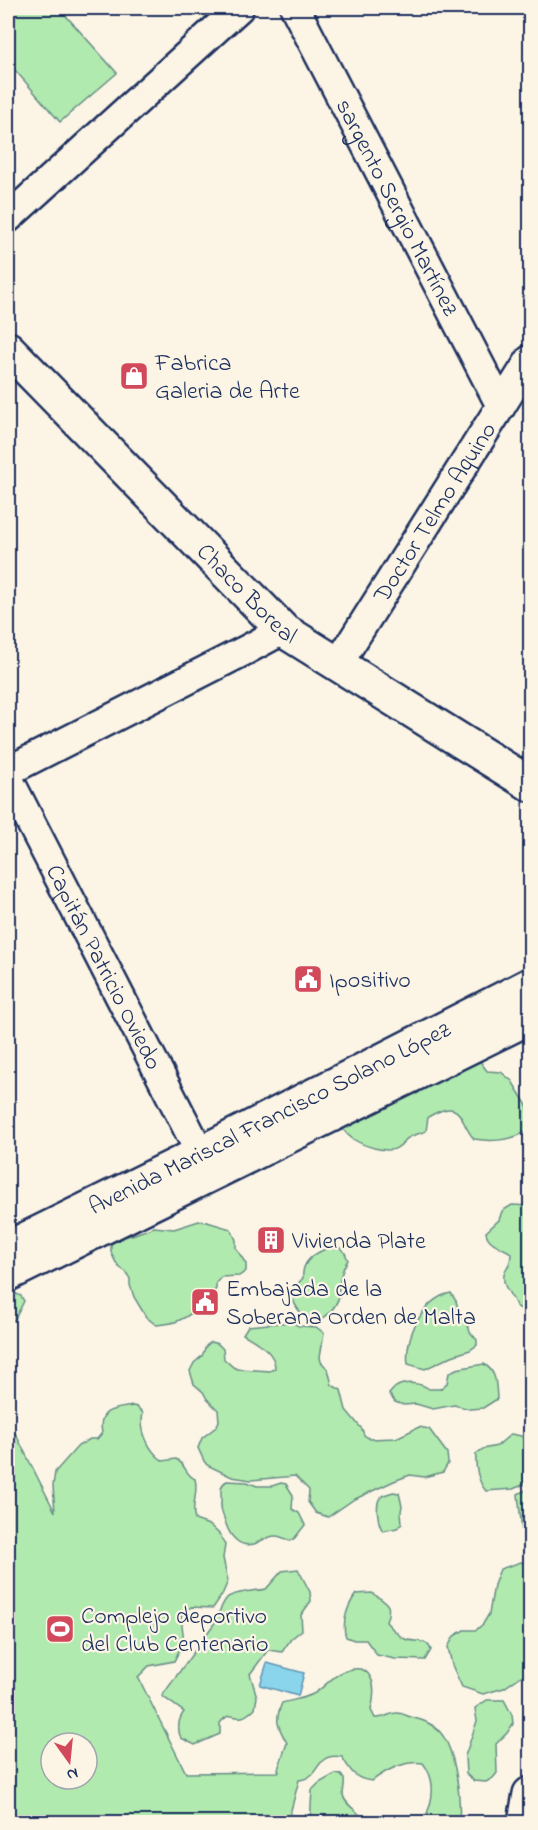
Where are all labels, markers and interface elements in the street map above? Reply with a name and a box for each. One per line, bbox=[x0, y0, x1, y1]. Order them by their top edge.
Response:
street label: sargento Sergio Martínez bbox=[325, 93, 467, 324]
place label: Fabrica Galeria de Arte bbox=[154, 347, 300, 410]
shop icon: Fabrica Galeria de Arte bbox=[118, 360, 150, 392]
street label: Doctor Telmo Aquino bbox=[365, 416, 506, 611]
street label: Chaco Boreal bbox=[187, 536, 303, 654]
street label: Capitán Patricio Oviedo bbox=[35, 859, 170, 1077]
public building icon: Ipositivo bbox=[292, 963, 324, 995]
place label: Ipositivo bbox=[329, 964, 411, 999]
street label: Avenida Mariscal Francisco Solano López bbox=[83, 1013, 458, 1226]
building icon: Vivienda Plate bbox=[255, 1224, 287, 1256]
place label: Vivienda Plate bbox=[291, 1225, 426, 1260]
place label: Embajada de la Soberana Orden de Malta bbox=[226, 1273, 476, 1336]
public building icon: Embajada de la Soberana Orden de Malta bbox=[189, 1286, 221, 1318]
place label: Complejo deportivo del Club Centenario bbox=[81, 1600, 268, 1663]
sports icon: Complejo deportivo del Club Centenario bbox=[44, 1613, 76, 1645]
north arrow bbox=[39, 1731, 99, 1791]
text: N bbox=[64, 1761, 81, 1787]

